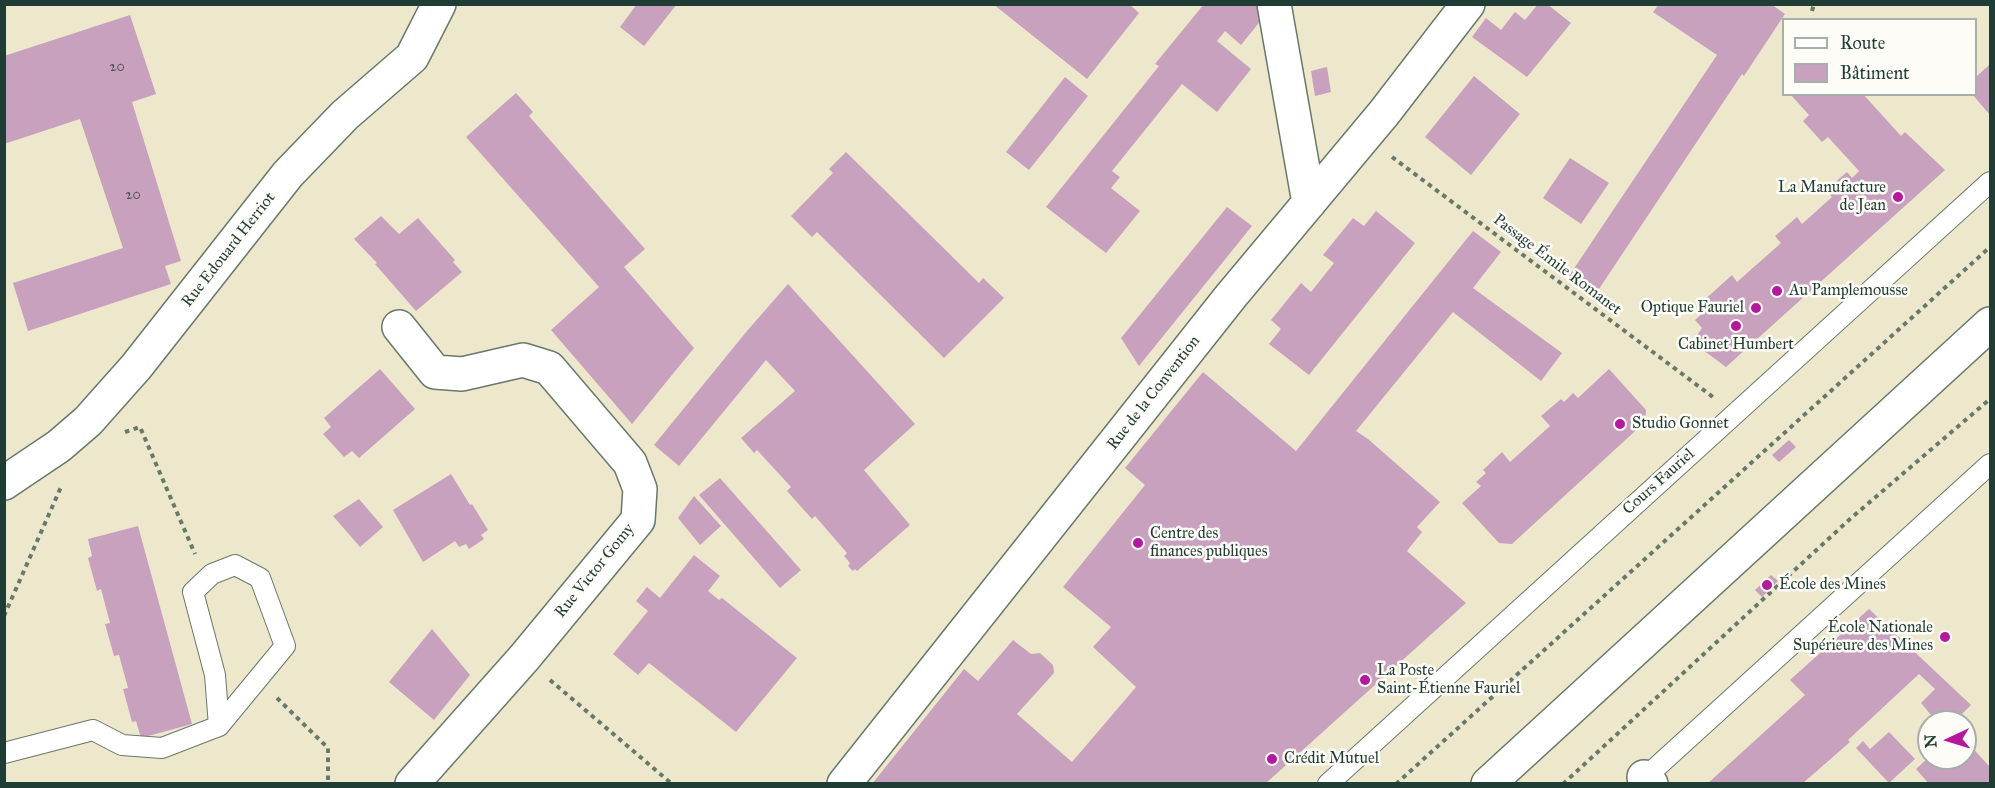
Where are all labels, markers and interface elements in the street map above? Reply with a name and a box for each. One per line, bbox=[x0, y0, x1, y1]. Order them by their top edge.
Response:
legend bbox=[1782, 18, 1977, 96]
text: Route bbox=[1840, 32, 1885, 54]
house number: 20 bbox=[109, 60, 125, 76]
text: Bâtiment bbox=[1840, 62, 1909, 84]
place label: La Manufacture de Jean bbox=[1778, 178, 1886, 216]
house number: 20 bbox=[125, 188, 141, 204]
street label: Rue Edouard Herriot bbox=[178, 189, 280, 311]
marker: La Manufacture de Jean bbox=[1891, 190, 1905, 204]
street label: Passage Émile Romanet bbox=[1489, 210, 1625, 320]
place label: Au Pamplemousse bbox=[1789, 281, 1908, 301]
marker: Au Pamplemousse bbox=[1770, 284, 1784, 298]
place label: Optique Fauriel bbox=[1641, 298, 1744, 318]
marker: Optique Fauriel bbox=[1749, 301, 1763, 315]
marker: Cabinet Humbert bbox=[1729, 319, 1743, 333]
street label: Rue de la Convention bbox=[1103, 332, 1205, 454]
place label: Cabinet Humbert bbox=[1678, 335, 1794, 355]
place label: Studio Gonnet bbox=[1632, 414, 1729, 434]
marker: Studio Gonnet bbox=[1613, 417, 1627, 431]
street label: Cours Fauriel bbox=[1619, 445, 1699, 519]
street label: Rue Victor Gomy bbox=[551, 520, 639, 622]
place label: Centre des finances publiques bbox=[1150, 524, 1268, 562]
marker: Centre des finances publiques bbox=[1131, 536, 1145, 550]
place label: École des Mines bbox=[1779, 575, 1886, 595]
marker: École des Mines bbox=[1760, 578, 1774, 592]
place label: École Nationale Supérieure des Mines bbox=[1793, 618, 1933, 656]
marker: École Nationale Supérieure des Mines bbox=[1938, 630, 1952, 644]
place label: La Poste Saint-Étienne Fauriel bbox=[1377, 661, 1520, 699]
marker: La Poste Saint-Étienne Fauriel bbox=[1358, 673, 1372, 687]
north arrow bbox=[1917, 710, 1977, 770]
text: N bbox=[1921, 734, 1940, 749]
place label: Crédit Mutuel bbox=[1284, 749, 1379, 769]
marker: Crédit Mutuel bbox=[1265, 752, 1279, 766]

